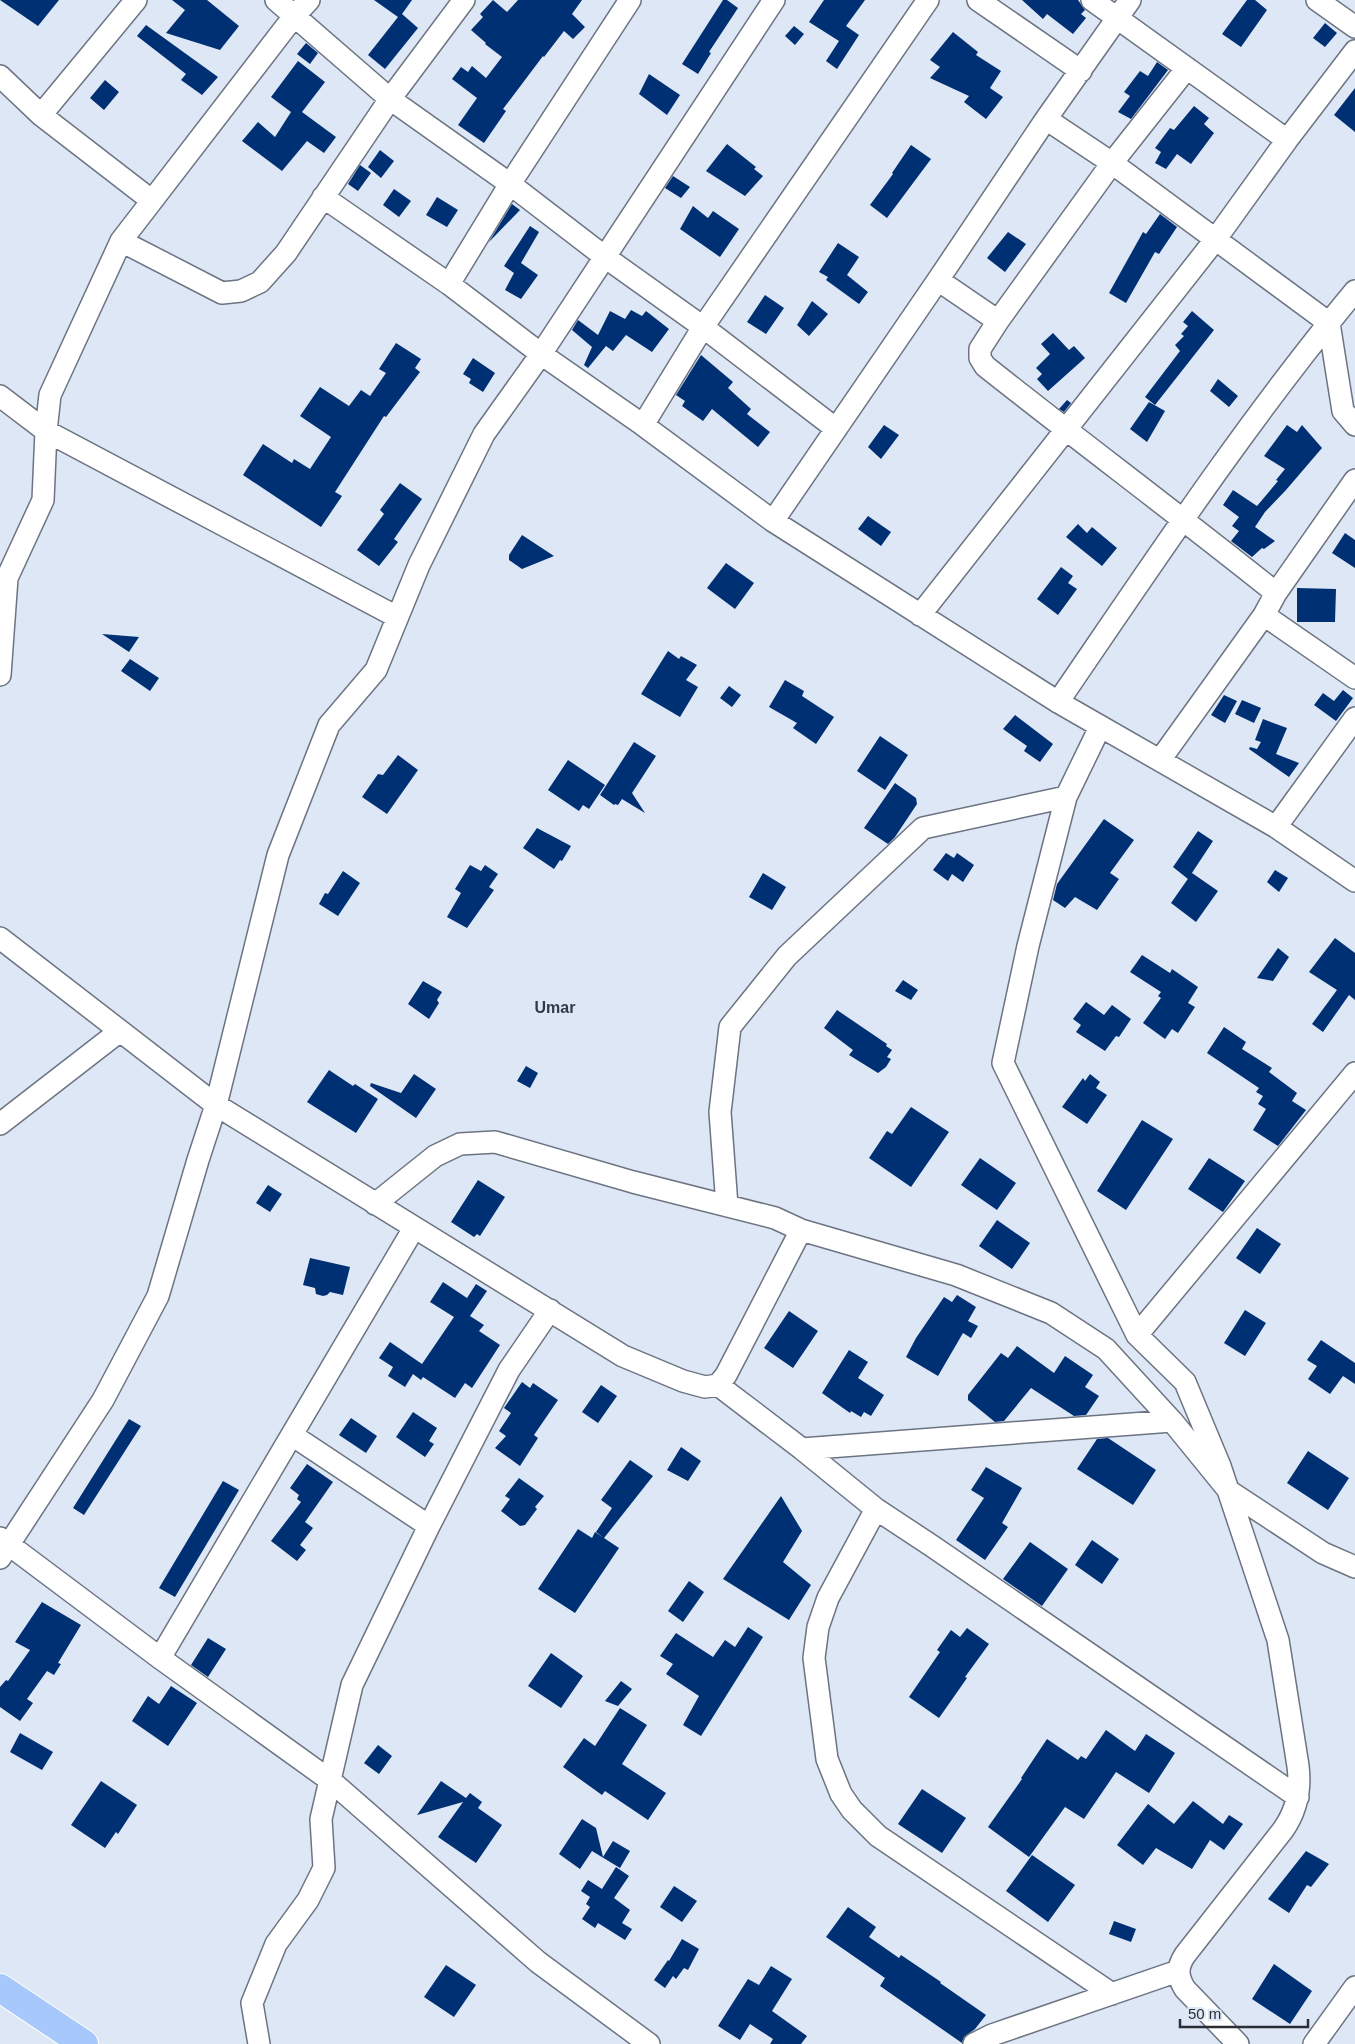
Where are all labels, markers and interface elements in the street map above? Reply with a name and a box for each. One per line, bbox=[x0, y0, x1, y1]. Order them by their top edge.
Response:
district label: Umar bbox=[535, 999, 575, 1016]
scale bar bbox=[1180, 1996, 1308, 2028]
text: 50 m bbox=[1188, 2005, 1221, 2022]

